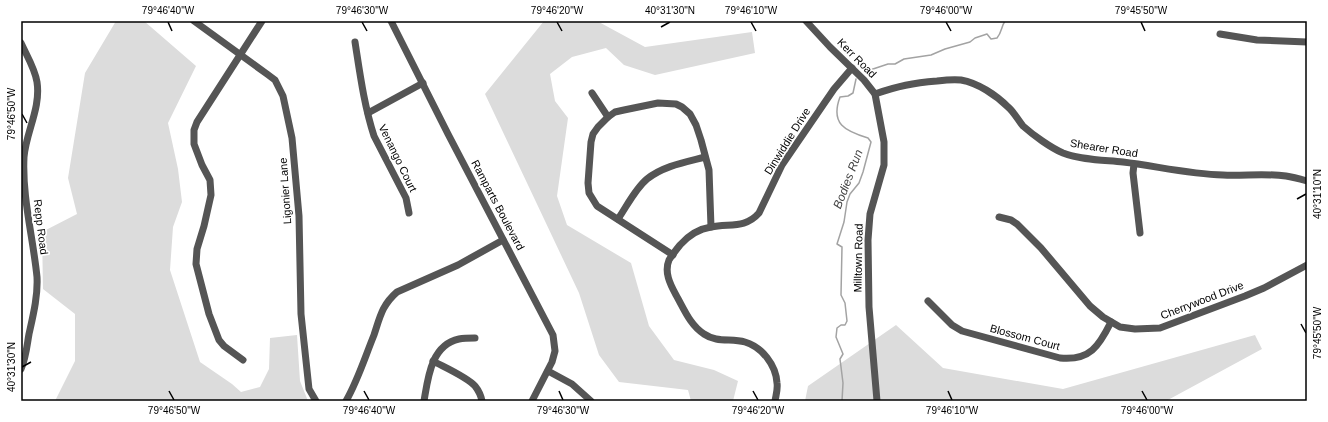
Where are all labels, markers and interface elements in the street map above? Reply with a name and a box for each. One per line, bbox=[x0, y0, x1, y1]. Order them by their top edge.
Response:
text: 79°46'40"W bbox=[142, 5, 195, 16]
text: 79°46'30"W bbox=[336, 5, 389, 16]
text: 79°46'20"W bbox=[531, 5, 584, 16]
text: 40°31'30"N bbox=[645, 5, 695, 16]
text: 79°46'10"W bbox=[725, 5, 778, 16]
text: 79°46'00"W bbox=[920, 5, 973, 16]
text: 79°45'50"W bbox=[1115, 5, 1168, 16]
street label: Kerr Road bbox=[835, 36, 879, 80]
text: 79°46'50"W bbox=[6, 87, 17, 140]
street label: Dinwiddie Drive bbox=[762, 105, 812, 177]
street label: Venango Court bbox=[377, 122, 419, 194]
street label: Shearer Road bbox=[1069, 137, 1139, 159]
water label: Bodies Run bbox=[830, 147, 866, 210]
street label: Ligonier Lane bbox=[277, 157, 293, 225]
street label: Ramparts Boulevard bbox=[469, 158, 527, 252]
text: 40°31'10"N bbox=[1312, 169, 1323, 219]
street label: Repp Road bbox=[32, 199, 50, 255]
street label: Milltown Road bbox=[851, 223, 865, 293]
street label: Cherrywood Drive bbox=[1159, 279, 1245, 321]
text: 79°45'50"W bbox=[1312, 306, 1323, 359]
street label: Blossom Court bbox=[989, 322, 1061, 352]
text: 40°31'30"N bbox=[6, 342, 17, 392]
text: 79°46'50"W bbox=[148, 405, 201, 416]
text: 79°46'40"W bbox=[343, 405, 396, 416]
text: 79°46'30"W bbox=[537, 405, 590, 416]
text: 79°46'20"W bbox=[732, 405, 785, 416]
text: 79°46'10"W bbox=[926, 405, 979, 416]
text: 79°46'00"W bbox=[1121, 405, 1174, 416]

